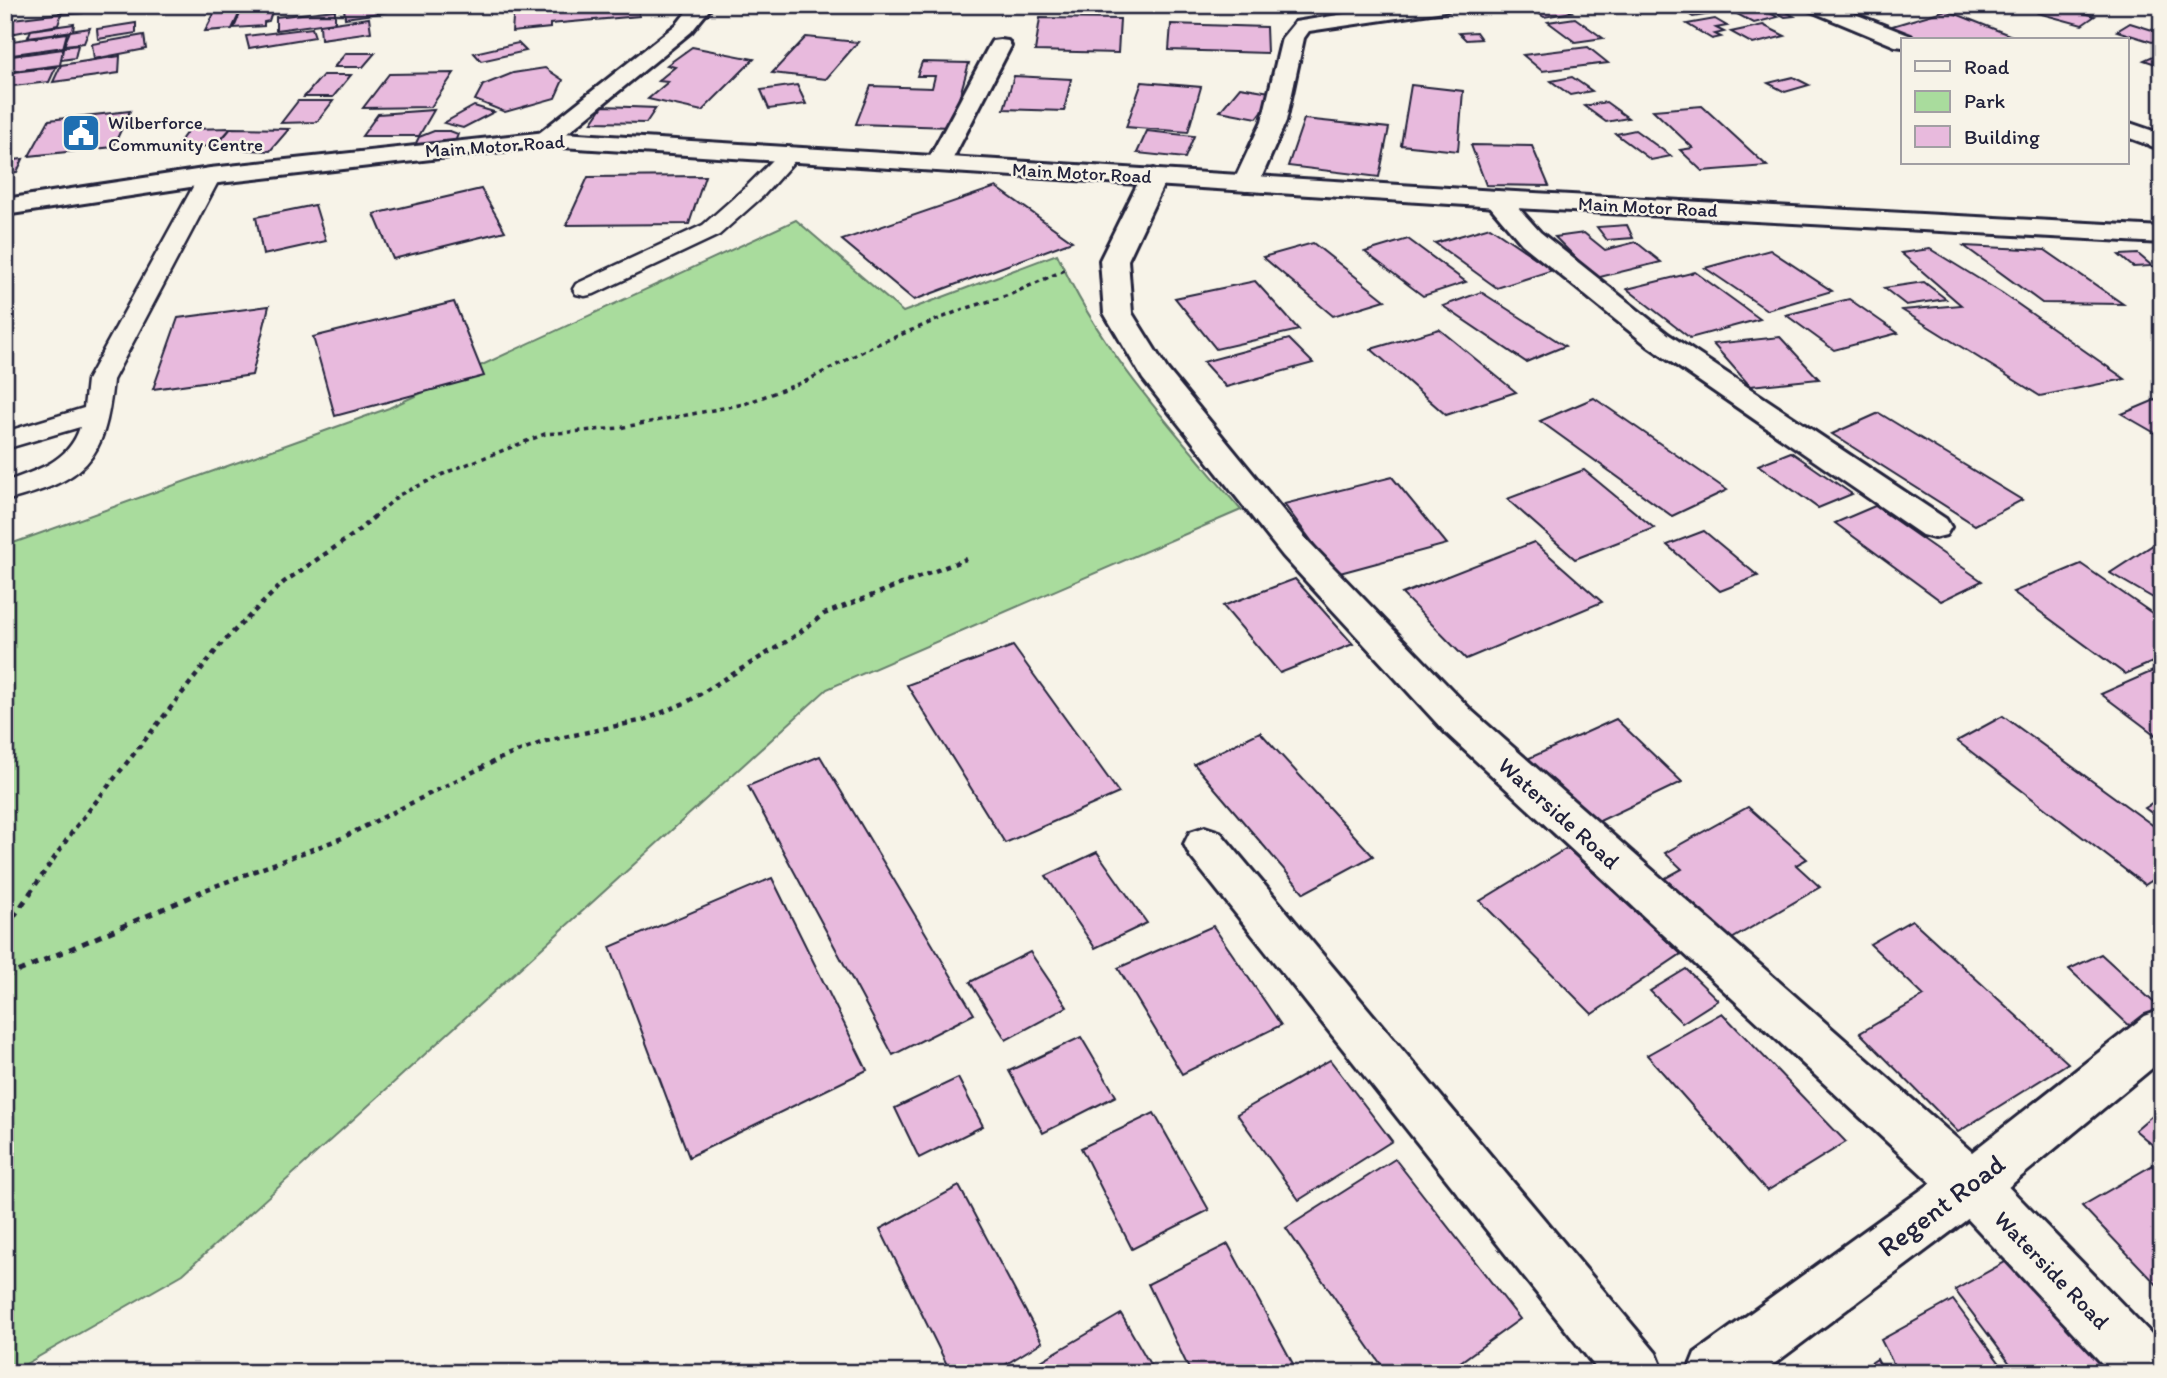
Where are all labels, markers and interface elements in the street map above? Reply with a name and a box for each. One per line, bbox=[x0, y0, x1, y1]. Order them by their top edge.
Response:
legend bbox=[1901, 38, 2128, 164]
text: Road bbox=[1964, 54, 2010, 79]
text: Park bbox=[1964, 88, 2006, 113]
place label: Wilberforce Community Centre bbox=[108, 111, 263, 156]
public building icon: Wilberforce Community Centre bbox=[60, 112, 102, 154]
text: Building bbox=[1964, 124, 2040, 149]
street label: Main Motor Road bbox=[424, 130, 566, 162]
street label: Main Motor Road bbox=[1011, 158, 1153, 188]
street label: Main Motor Road bbox=[1577, 192, 1719, 222]
street label: Waterside Road bbox=[1493, 751, 1625, 875]
street label: Regent Road bbox=[1871, 1146, 2012, 1264]
street label: Waterside Road bbox=[1989, 1205, 2115, 1335]

